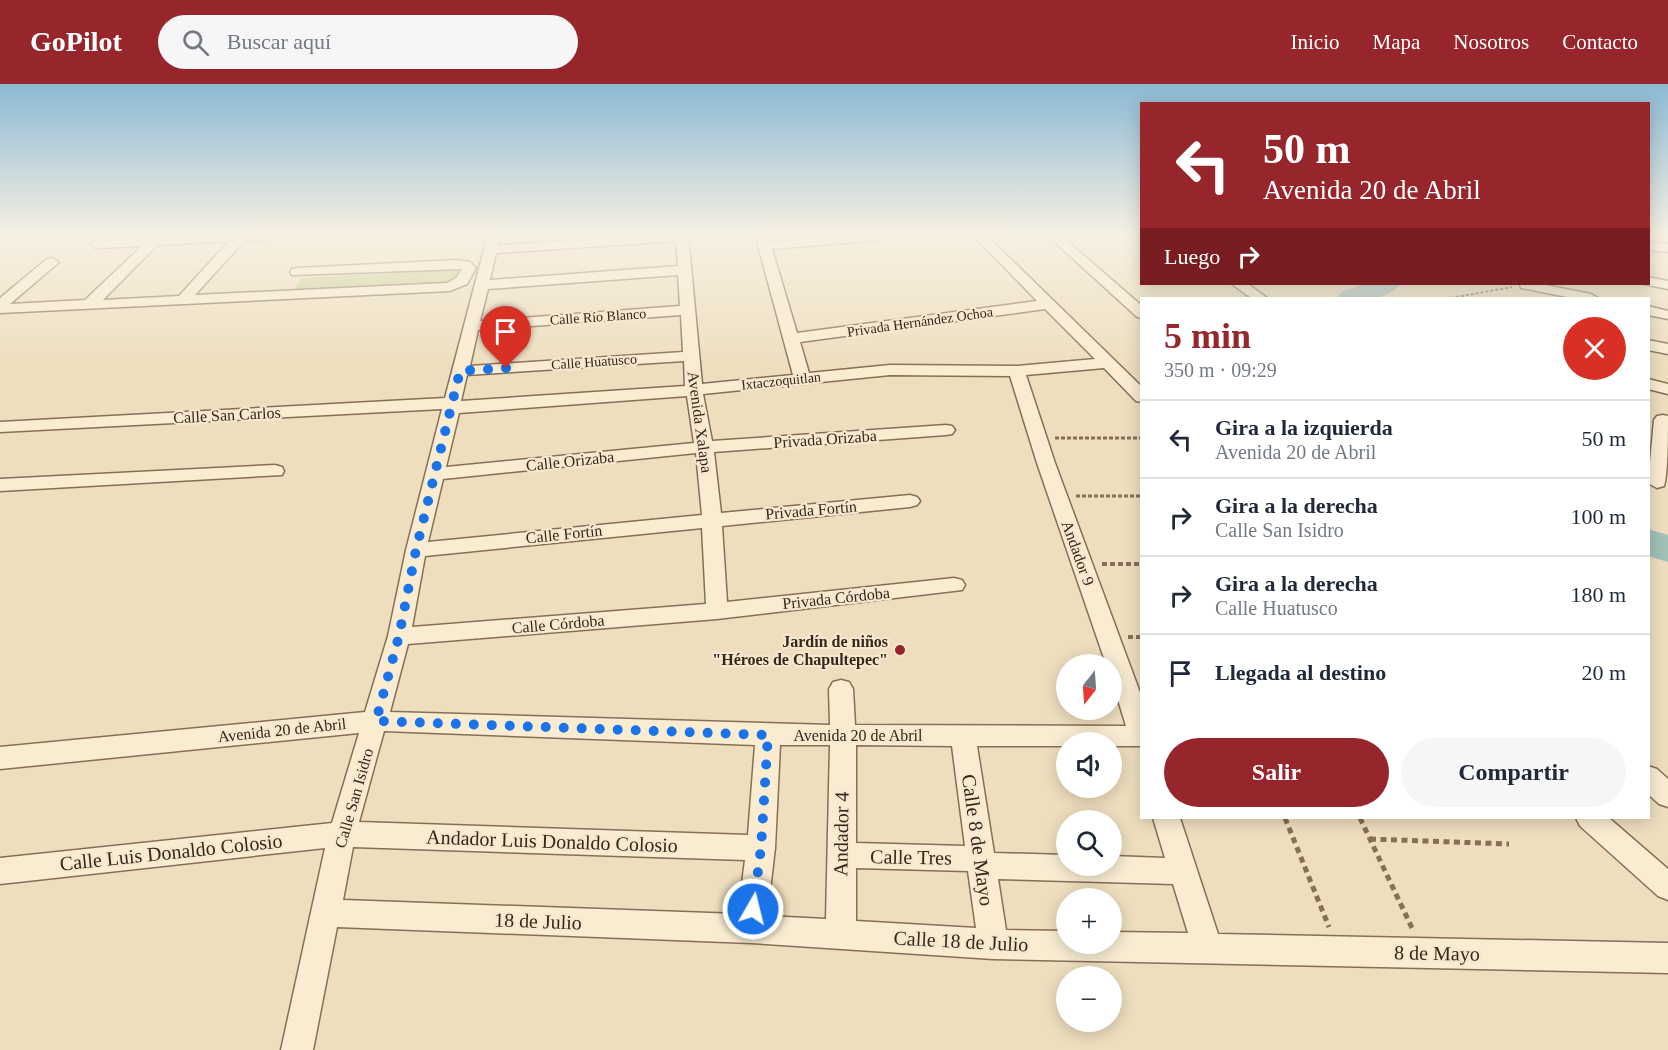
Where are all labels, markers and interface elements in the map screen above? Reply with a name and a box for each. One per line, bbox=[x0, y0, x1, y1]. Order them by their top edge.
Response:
search box bbox=[158, 15, 578, 69]
text: GoPilot bbox=[30, 26, 122, 57]
icon: search bbox=[179, 26, 212, 59]
text: Buscar aquí bbox=[227, 29, 331, 54]
text: Inicio bbox=[1291, 30, 1340, 54]
text: Mapa bbox=[1373, 30, 1420, 54]
text: Nosotros bbox=[1453, 30, 1529, 54]
text: Contacto bbox=[1562, 30, 1638, 54]
icon: left bbox=[1164, 126, 1242, 204]
text: 50 m bbox=[1263, 126, 1351, 172]
text: Avenida 20 de Abril bbox=[1263, 175, 1481, 205]
icon: right bbox=[1232, 240, 1265, 273]
text: Luego bbox=[1164, 244, 1220, 269]
street label: Privada Hernández Ochoa bbox=[846, 304, 995, 340]
pin bbox=[480, 306, 531, 368]
street label: Calle Río Blanco bbox=[549, 306, 647, 328]
icon: arrive bbox=[489, 315, 522, 348]
text: 5 min bbox=[1164, 316, 1251, 356]
button: close bbox=[1563, 317, 1626, 380]
street label: Calle Huatusco bbox=[551, 352, 637, 372]
text: 350 m · 09:29 bbox=[1164, 359, 1277, 381]
street label: Ixtaczoquitlan bbox=[740, 369, 822, 393]
street label: Avenida Xalapa bbox=[683, 370, 716, 474]
street label: Calle San Carlos bbox=[173, 404, 281, 426]
text: Gira a la izquierda bbox=[1215, 415, 1393, 440]
icon: left bbox=[1164, 423, 1197, 456]
text: 50 m bbox=[1581, 426, 1626, 451]
street label: Privada Orizaba bbox=[773, 427, 877, 451]
text: Avenida 20 de Abril bbox=[1215, 441, 1376, 463]
street label: Calle Orizaba bbox=[525, 448, 615, 474]
text: Gira a la derecha bbox=[1215, 493, 1378, 518]
street label: Privada Fortín bbox=[764, 498, 858, 522]
icon: right bbox=[1164, 501, 1197, 534]
text: 100 m bbox=[1570, 504, 1626, 529]
street label: Andador 9 bbox=[1058, 518, 1098, 588]
text: Calle San Isidro bbox=[1215, 519, 1344, 541]
street label: Calle Fortín bbox=[525, 522, 603, 546]
text: Gira a la derecha bbox=[1215, 571, 1378, 596]
icon: right bbox=[1164, 579, 1197, 612]
text: 180 m bbox=[1570, 582, 1626, 607]
street label: Privada Córdoba bbox=[781, 584, 891, 612]
text: Calle Huatusco bbox=[1215, 597, 1338, 619]
street label: Calle Córdoba bbox=[511, 611, 605, 637]
place label: Jardín de niños "Héroes de Chapultepec" bbox=[712, 633, 888, 669]
marker: Jardín de niños "Héroes de Chapultepec" bbox=[893, 643, 907, 657]
north arrow bbox=[1056, 654, 1122, 720]
map controls bbox=[1056, 654, 1122, 1032]
icon: arrive bbox=[1164, 657, 1197, 690]
text: Llegada al destino bbox=[1215, 660, 1386, 685]
text: 20 m bbox=[1581, 660, 1626, 685]
street label: Avenida 20 de Abril bbox=[217, 715, 348, 745]
street label: Avenida 20 de Abril bbox=[793, 727, 923, 744]
button: sound bbox=[1056, 732, 1122, 798]
button: Salir bbox=[1164, 738, 1389, 807]
button: Compartir bbox=[1401, 738, 1626, 807]
street label: Calle San Isidro bbox=[332, 746, 376, 850]
street label: Calle 8 de Mayo bbox=[957, 773, 998, 907]
street label: Andador 4 bbox=[829, 791, 853, 877]
button: search bbox=[1056, 810, 1122, 876]
street label: Andador Luis Donaldo Colosio bbox=[426, 826, 678, 856]
street label: Calle Luis Donaldo Colosio bbox=[59, 829, 283, 875]
street label: Calle Tres bbox=[870, 845, 952, 869]
position arrow bbox=[721, 877, 785, 941]
button: + bbox=[1056, 888, 1122, 954]
street label: 18 de Julio bbox=[494, 908, 582, 934]
street label: Calle 18 de Julio bbox=[893, 926, 1029, 956]
street label: 8 de Mayo bbox=[1394, 941, 1480, 966]
button: − bbox=[1056, 966, 1122, 1032]

